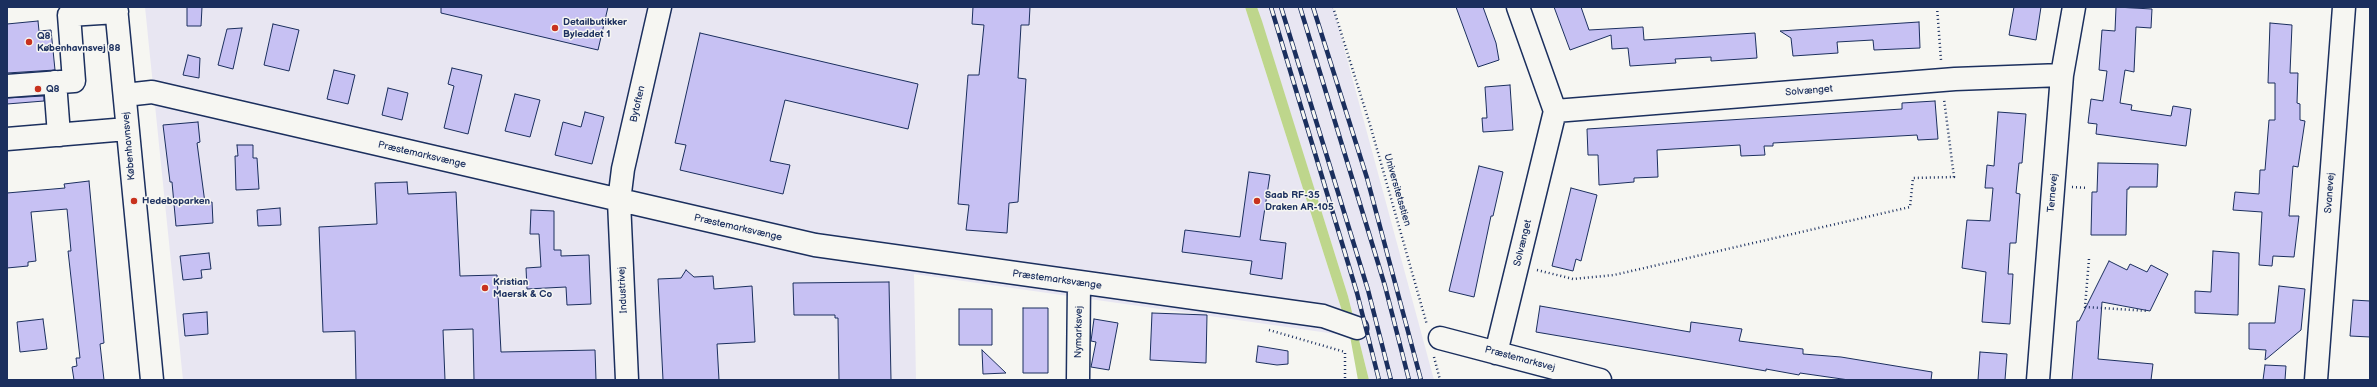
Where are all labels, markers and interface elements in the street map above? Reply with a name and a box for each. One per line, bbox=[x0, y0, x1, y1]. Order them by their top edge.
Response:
place label: Detailbutikker Byleddet 1 bbox=[563, 16, 627, 40]
marker: Detailbutikker Byleddet 1 bbox=[550, 23, 560, 33]
place label: Q8 Københavnsvej 88 bbox=[37, 30, 120, 54]
marker: Q8 Københavnsvej 88 bbox=[24, 37, 34, 47]
place label: Q8 bbox=[46, 83, 60, 95]
street label: Solvænget bbox=[1785, 83, 1833, 99]
marker: Q8 bbox=[33, 84, 43, 94]
street label: Bytoften bbox=[628, 85, 648, 123]
street label: Københavnsvej bbox=[120, 111, 138, 181]
street label: Præstemarksvænge bbox=[377, 139, 467, 171]
street label: Universitetsstien bbox=[1381, 152, 1413, 228]
street label: Svanevej bbox=[2323, 172, 2337, 214]
street label: Ternevej bbox=[2045, 173, 2061, 213]
place label: Saab RF-35 Draken AR-105 bbox=[1265, 189, 1334, 212]
place label: Hedeboparken bbox=[142, 195, 210, 207]
marker: Hedeboparken bbox=[129, 196, 139, 206]
marker: Saab RF-35 Draken AR-105 bbox=[1252, 196, 1262, 206]
street label: Præstemarksvænge bbox=[693, 212, 783, 244]
street label: Solvænget bbox=[1511, 218, 1535, 268]
street label: Industrivej bbox=[616, 266, 630, 314]
street label: Præstemarksvænge bbox=[1012, 268, 1102, 292]
place label: Kristian Maersk & Co bbox=[493, 276, 552, 300]
marker: Kristian Maersk & Co bbox=[480, 283, 490, 293]
street label: Nymarksvej bbox=[1073, 306, 1085, 358]
street label: Præstemarksvej bbox=[1483, 344, 1557, 374]

